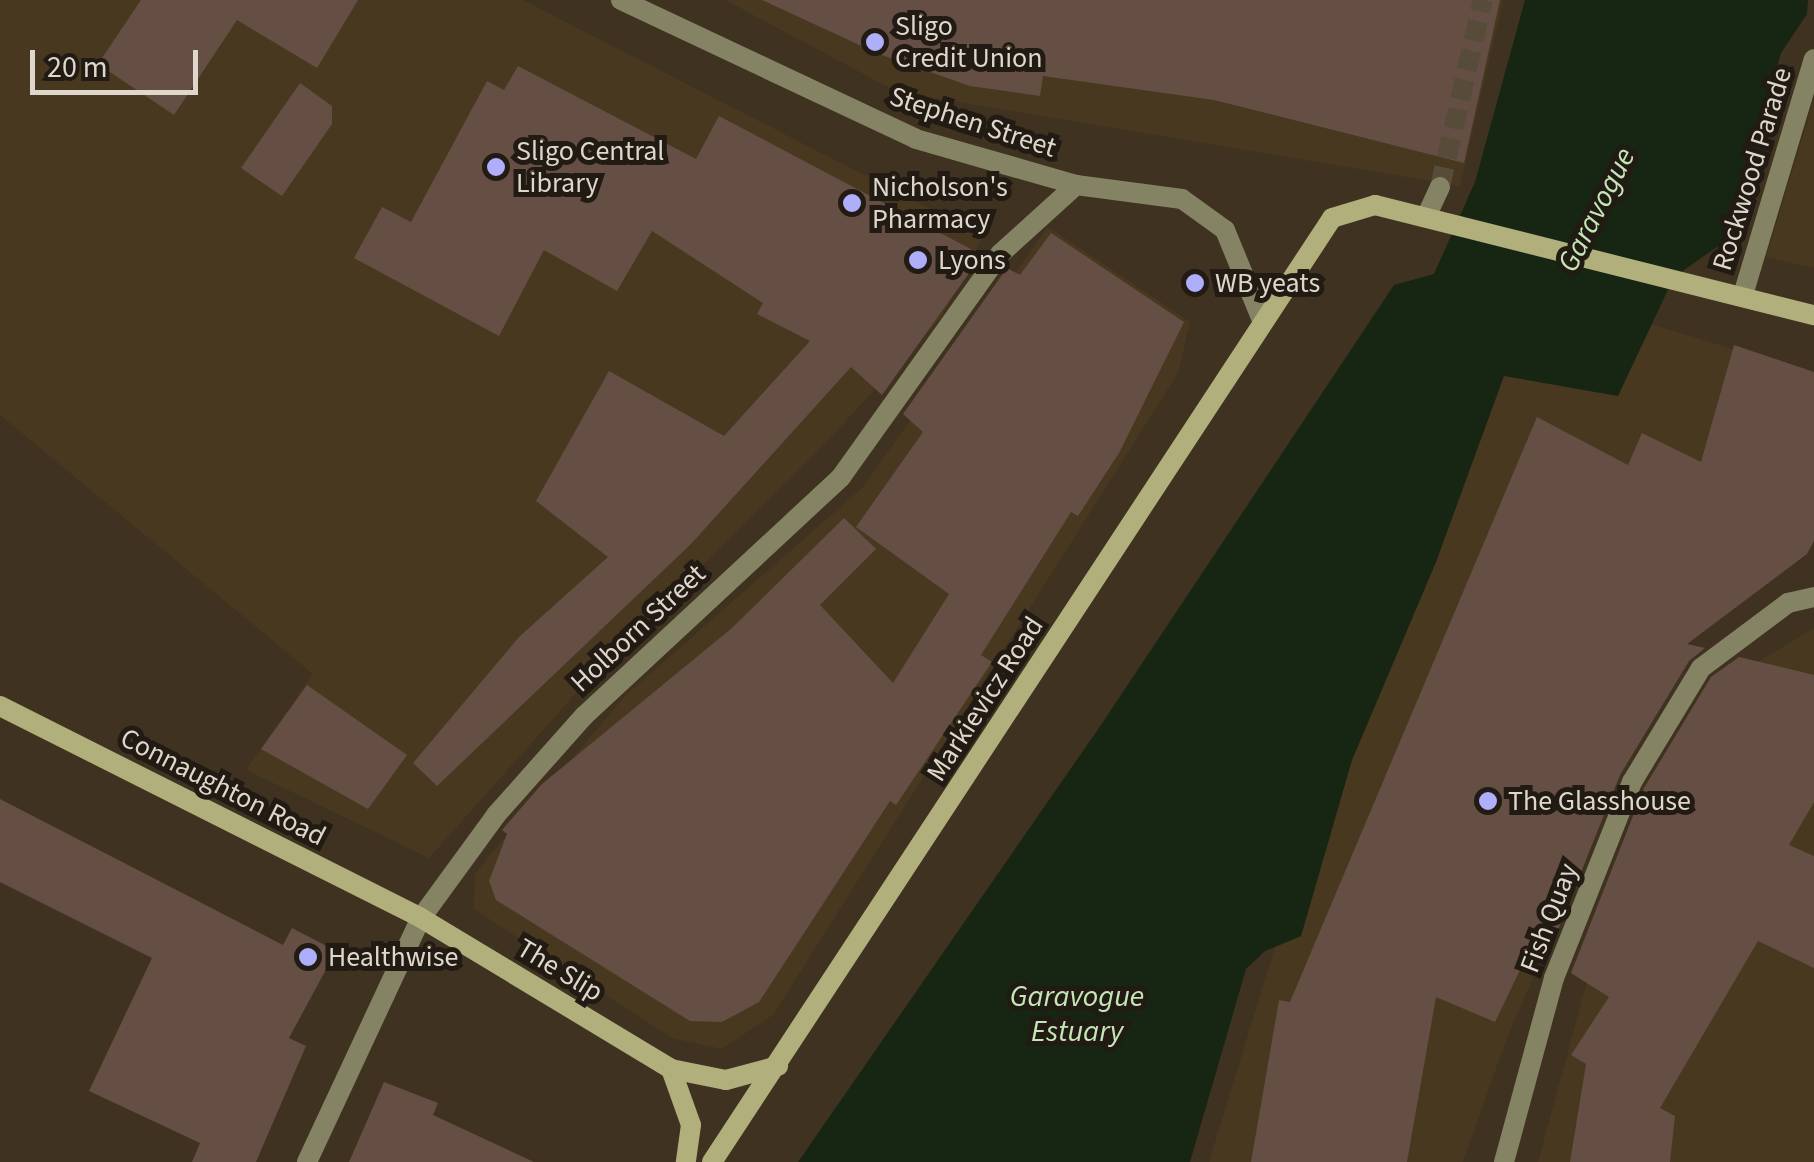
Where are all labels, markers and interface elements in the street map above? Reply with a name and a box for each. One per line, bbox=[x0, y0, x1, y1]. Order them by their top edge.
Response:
place label: Sligo Credit Union bbox=[895, 9, 1043, 75]
scale bar bbox=[35, 30, 202, 92]
marker: Sligo Credit Union bbox=[864, 31, 886, 53]
text: 20 m bbox=[47, 46, 108, 89]
street label: Rockwood Parade bbox=[1705, 64, 1799, 274]
street label: Stephen Street bbox=[886, 79, 1060, 165]
place label: Sligo Central Library bbox=[516, 134, 664, 200]
water label: Garavogue bbox=[1550, 142, 1644, 278]
marker: Sligo Central Library bbox=[485, 156, 507, 178]
place label: Nicholson's Pharmacy bbox=[872, 170, 1008, 236]
marker: Nicholson's Pharmacy bbox=[841, 192, 863, 214]
place label: Lyons bbox=[938, 243, 1006, 277]
marker: Lyons bbox=[907, 249, 929, 271]
place label: WB yeats bbox=[1215, 266, 1320, 300]
marker: WB yeats bbox=[1184, 272, 1206, 294]
street label: Holborn Street bbox=[564, 557, 712, 699]
street label: Markievicz Road bbox=[919, 610, 1051, 788]
street label: Connaughton Road bbox=[115, 721, 331, 853]
place label: The Glasshouse bbox=[1508, 784, 1691, 818]
marker: The Glasshouse bbox=[1477, 790, 1499, 812]
street label: Fish Quay bbox=[1513, 859, 1585, 977]
street label: The Slip bbox=[511, 931, 609, 1009]
place label: Healthwise bbox=[328, 940, 458, 974]
marker: Healthwise bbox=[297, 946, 319, 968]
water label: Garavogue Estuary bbox=[1010, 979, 1144, 1050]

